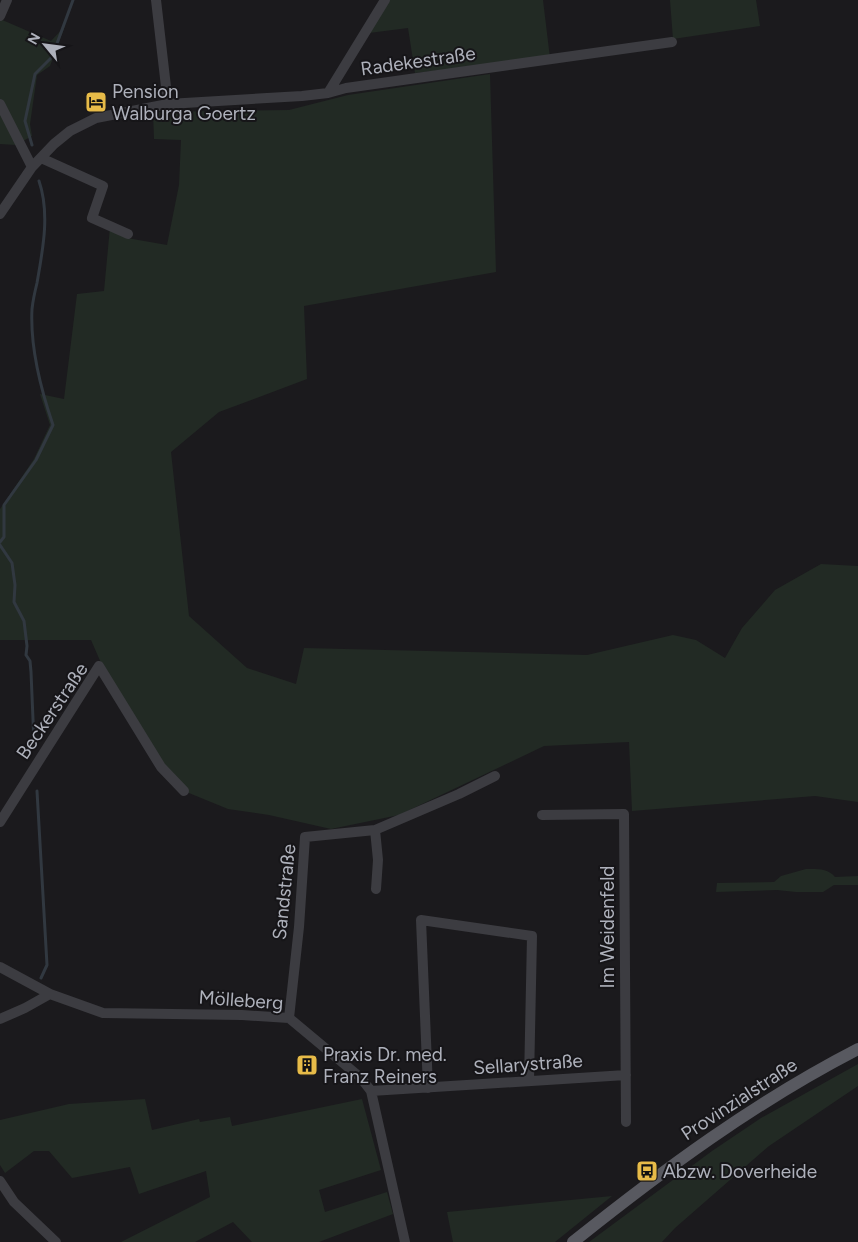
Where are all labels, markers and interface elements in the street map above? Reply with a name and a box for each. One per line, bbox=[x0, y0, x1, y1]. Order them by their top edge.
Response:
north arrow bbox=[20, 20, 70, 70]
text: N bbox=[24, 30, 44, 48]
street label: Radekestraße bbox=[359, 42, 477, 80]
place label: Pension Walburga Goertz bbox=[112, 80, 256, 125]
hotel icon: Pension Walburga Goertz bbox=[84, 90, 108, 114]
street label: Beckerstraße bbox=[11, 658, 93, 764]
street label: Sandstraße bbox=[268, 843, 300, 941]
street label: Im Weidenfeld bbox=[596, 865, 619, 989]
street label: Mölleberg bbox=[198, 986, 284, 1014]
place label: Praxis Dr. med. Franz Reiners bbox=[323, 1043, 447, 1088]
street label: Sellarystraße bbox=[472, 1049, 584, 1079]
building icon: Praxis Dr. med. Franz Reiners bbox=[295, 1053, 319, 1077]
street label: Provinzialstraße bbox=[677, 1053, 801, 1145]
bus stop icon: Abzw. Doverheide bbox=[635, 1159, 659, 1183]
place label: Abzw. Doverheide bbox=[663, 1160, 817, 1183]

